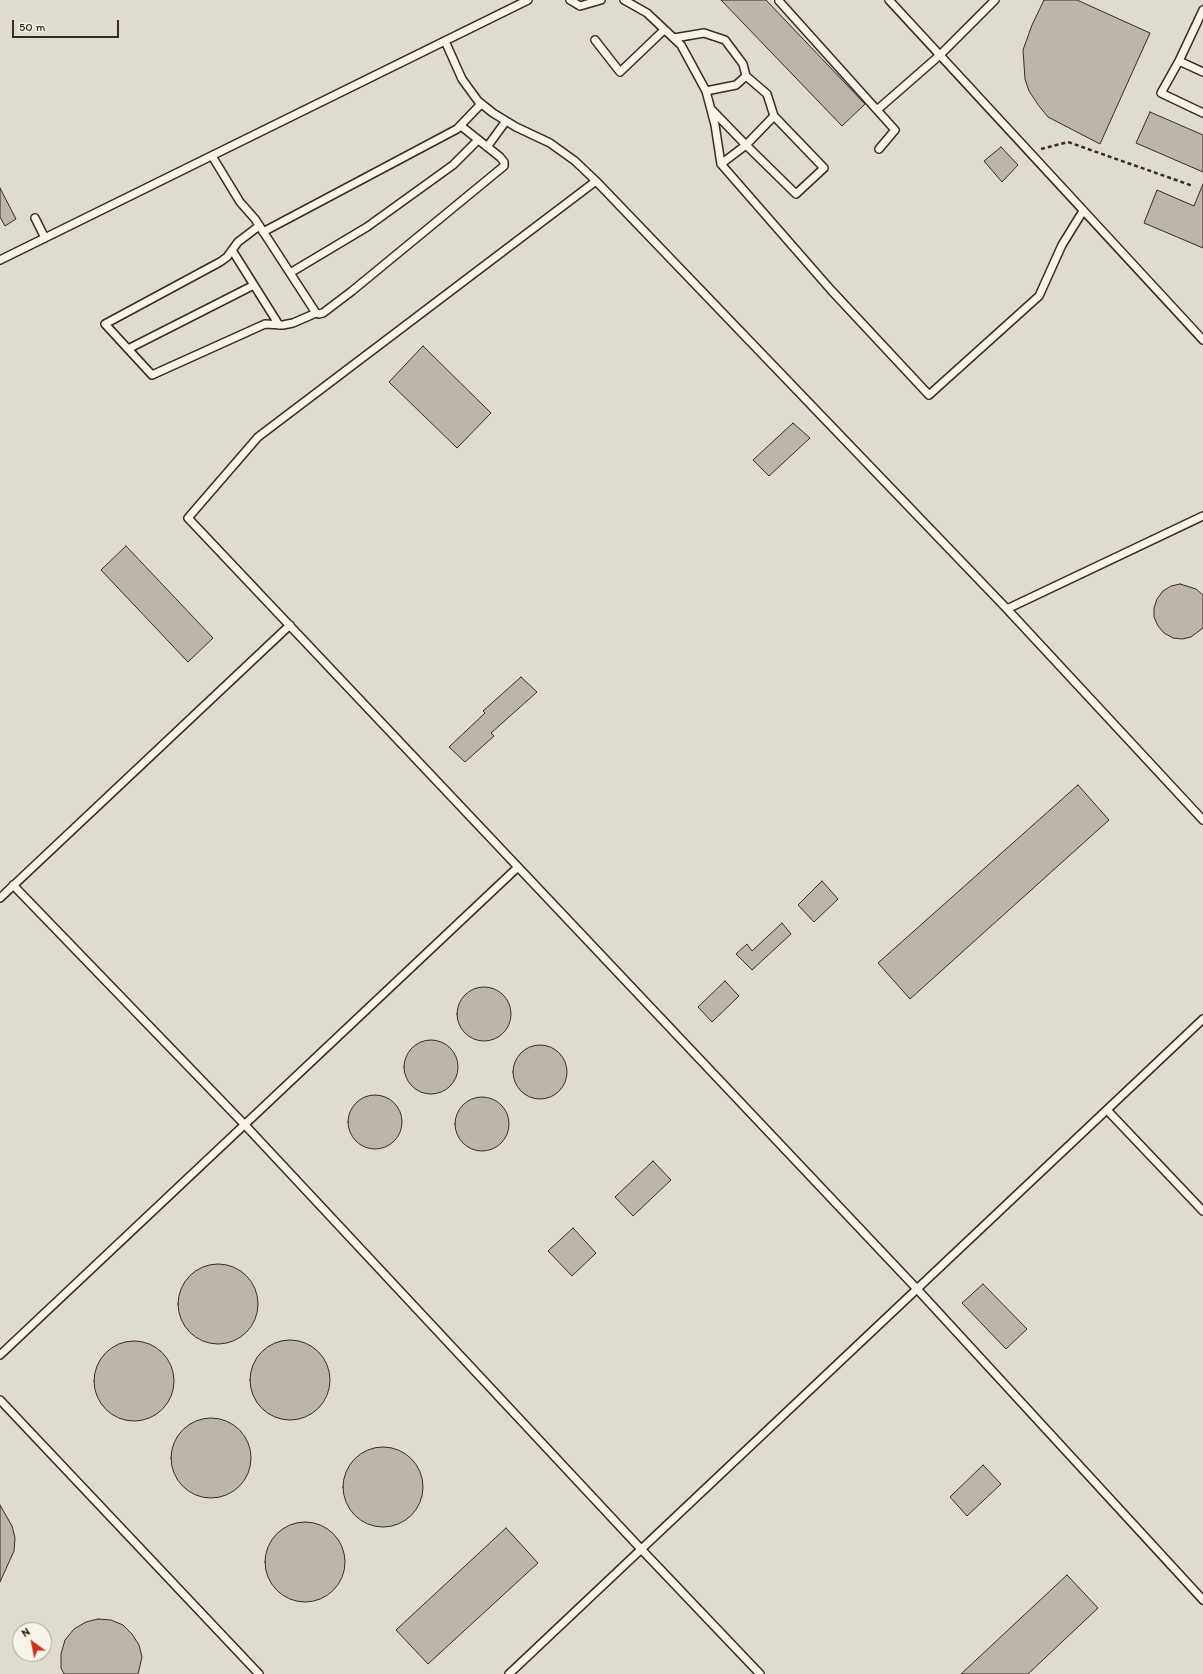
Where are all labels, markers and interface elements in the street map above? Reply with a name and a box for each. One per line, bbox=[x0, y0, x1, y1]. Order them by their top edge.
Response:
scale bar bbox=[14, 12, 121, 38]
text: 50 m bbox=[19, 20, 45, 34]
north arrow bbox=[12, 1622, 52, 1662]
text: N bbox=[19, 1625, 32, 1640]

